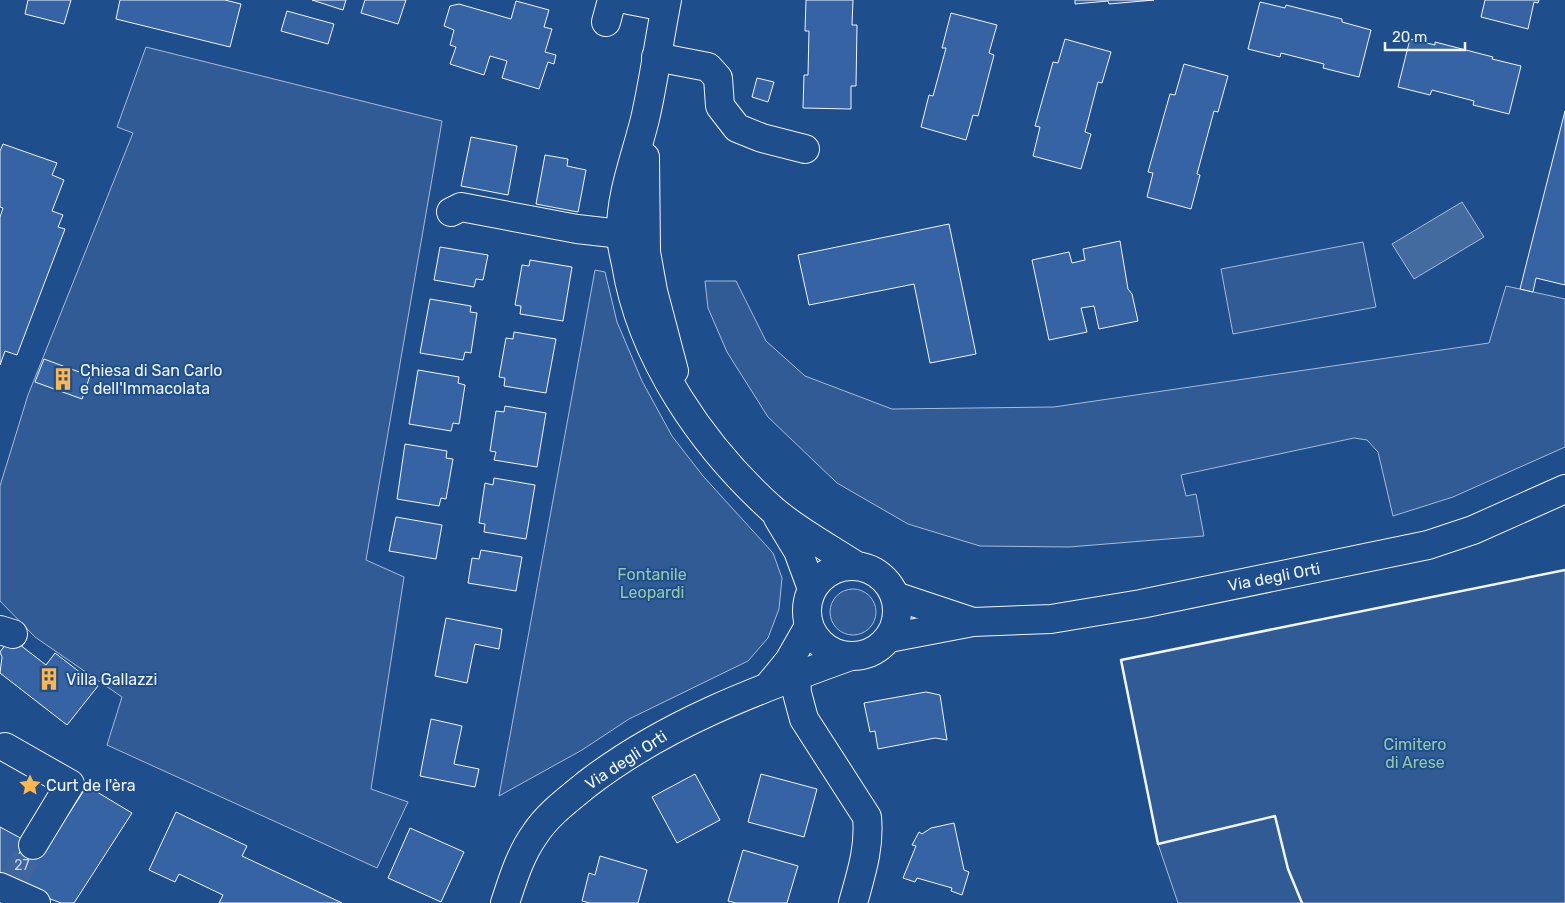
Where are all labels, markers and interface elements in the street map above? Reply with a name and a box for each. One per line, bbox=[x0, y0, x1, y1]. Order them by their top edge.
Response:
scale bar bbox=[1385, 20, 1465, 52]
text: 20 m bbox=[1392, 28, 1427, 46]
place label: Chiesa di San Carlo e dell'Immacolata bbox=[80, 361, 223, 398]
building icon: Chiesa di San Carlo e dell'Immacolata bbox=[50, 366, 76, 392]
street label: Via degli Orti bbox=[1226, 559, 1322, 595]
park label: Fontanile Leopardi bbox=[617, 565, 687, 602]
building icon: Villa Gallazzi bbox=[36, 666, 62, 692]
place label: Villa Gallazzi bbox=[66, 670, 157, 689]
street label: Via degli Orti bbox=[581, 726, 671, 794]
park label: Cimitero di Arese bbox=[1384, 735, 1446, 772]
place icon: Curt de l'èra bbox=[17, 772, 43, 798]
place label: Curt de l'èra bbox=[46, 776, 136, 795]
house number: 27 bbox=[14, 857, 30, 874]

